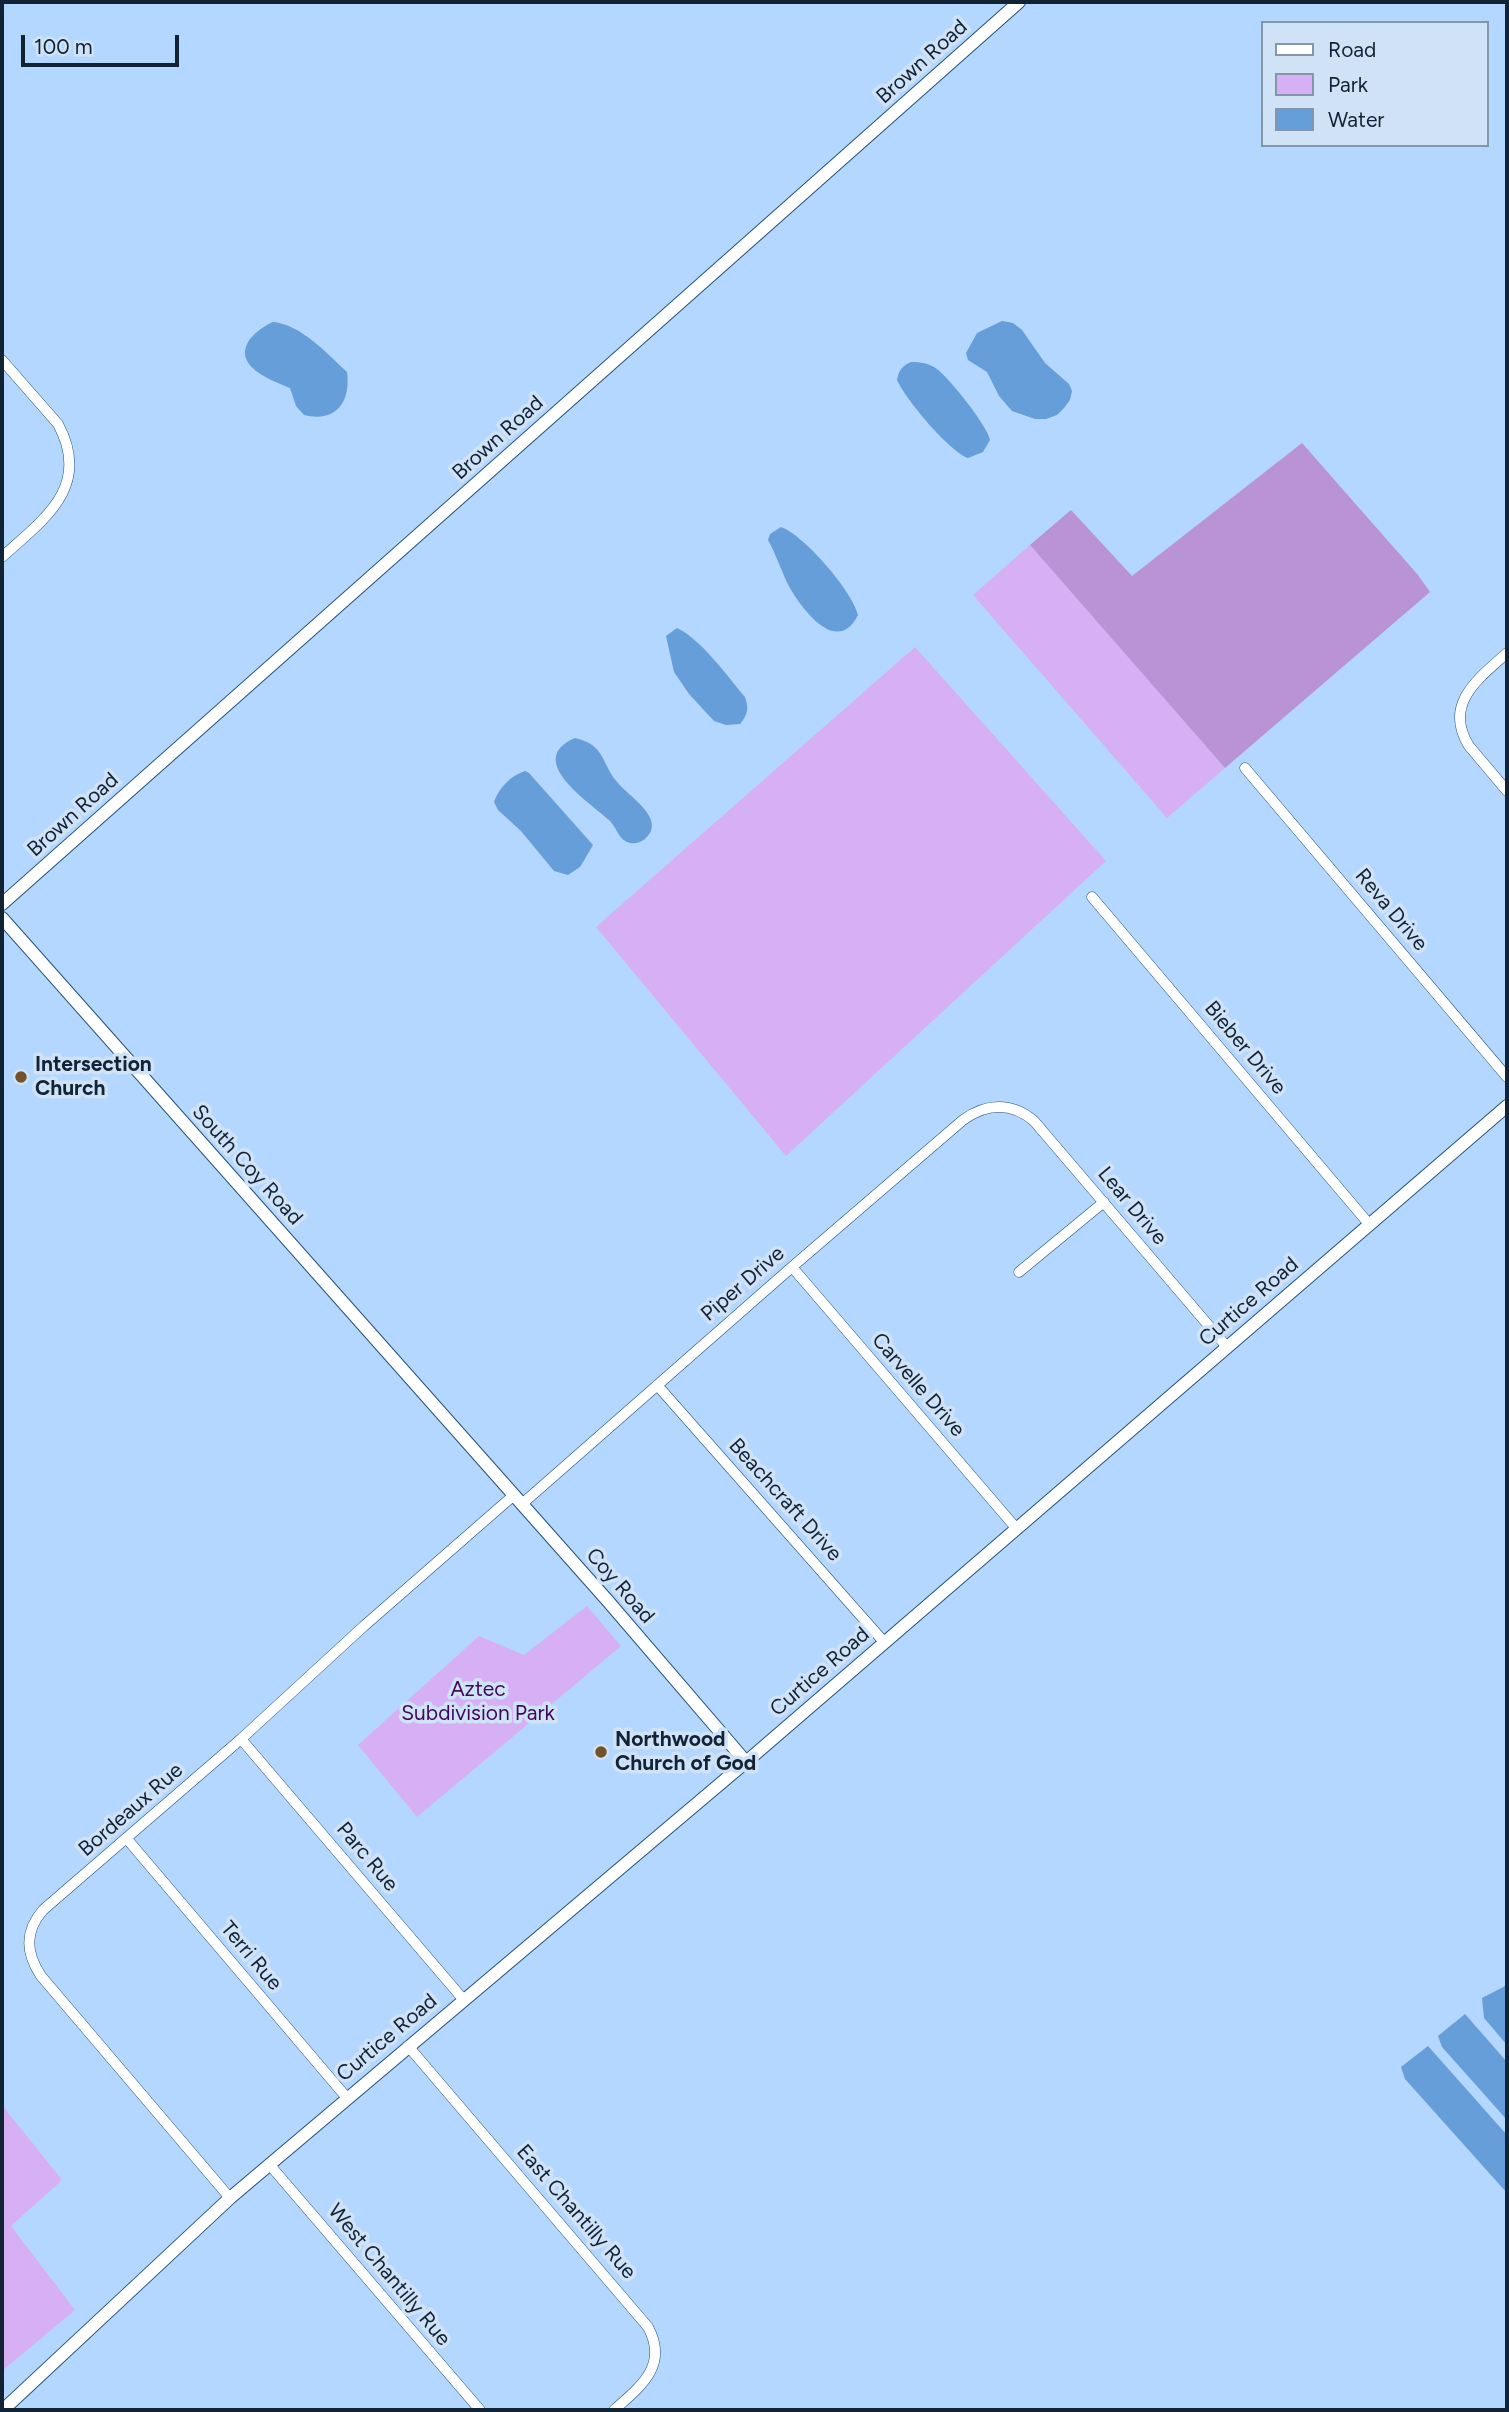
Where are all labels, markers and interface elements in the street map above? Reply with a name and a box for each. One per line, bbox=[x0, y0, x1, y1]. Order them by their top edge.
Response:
street label: Brown Road bbox=[871, 15, 973, 109]
scale bar bbox=[24, 21, 182, 65]
legend bbox=[1260, 21, 1488, 147]
text: 100 m bbox=[34, 34, 93, 59]
text: Road bbox=[1328, 37, 1376, 62]
text: Park bbox=[1328, 72, 1368, 97]
text: Water bbox=[1328, 107, 1384, 132]
street label: Brown Road bbox=[447, 391, 549, 485]
street label: Brown Road bbox=[22, 768, 124, 862]
street label: Reva Drive bbox=[1349, 864, 1433, 956]
street label: Bieber Drive bbox=[1199, 996, 1291, 1100]
place label: Intersection Church bbox=[35, 1052, 152, 1102]
marker: Intersection Church bbox=[13, 1069, 29, 1085]
street label: South Coy Road bbox=[186, 1100, 308, 1230]
street label: Lear Drive bbox=[1092, 1162, 1172, 1250]
street label: Piper Drive bbox=[696, 1241, 790, 1327]
street label: Curtice Road bbox=[1194, 1252, 1304, 1352]
street label: Carvelle Drive bbox=[866, 1328, 970, 1442]
street label: Beachcraft Drive bbox=[723, 1433, 847, 1567]
street label: Coy Road bbox=[580, 1543, 660, 1629]
street label: Curtice Road bbox=[765, 1622, 875, 1722]
park label: Aztec Subdivision Park bbox=[401, 1677, 555, 1727]
place label: Northwood Church of God bbox=[615, 1727, 756, 1777]
marker: Northwood Church of God bbox=[593, 1744, 609, 1760]
street label: Bordeaux Rue bbox=[74, 1758, 188, 1862]
street label: Parc Rue bbox=[331, 1817, 403, 1897]
street label: Terri Rue bbox=[215, 1916, 287, 1996]
street label: Curtice Road bbox=[332, 1989, 442, 2087]
street label: East Chantilly Rue bbox=[511, 2140, 641, 2284]
street label: West Chantilly Rue bbox=[322, 2199, 456, 2351]

